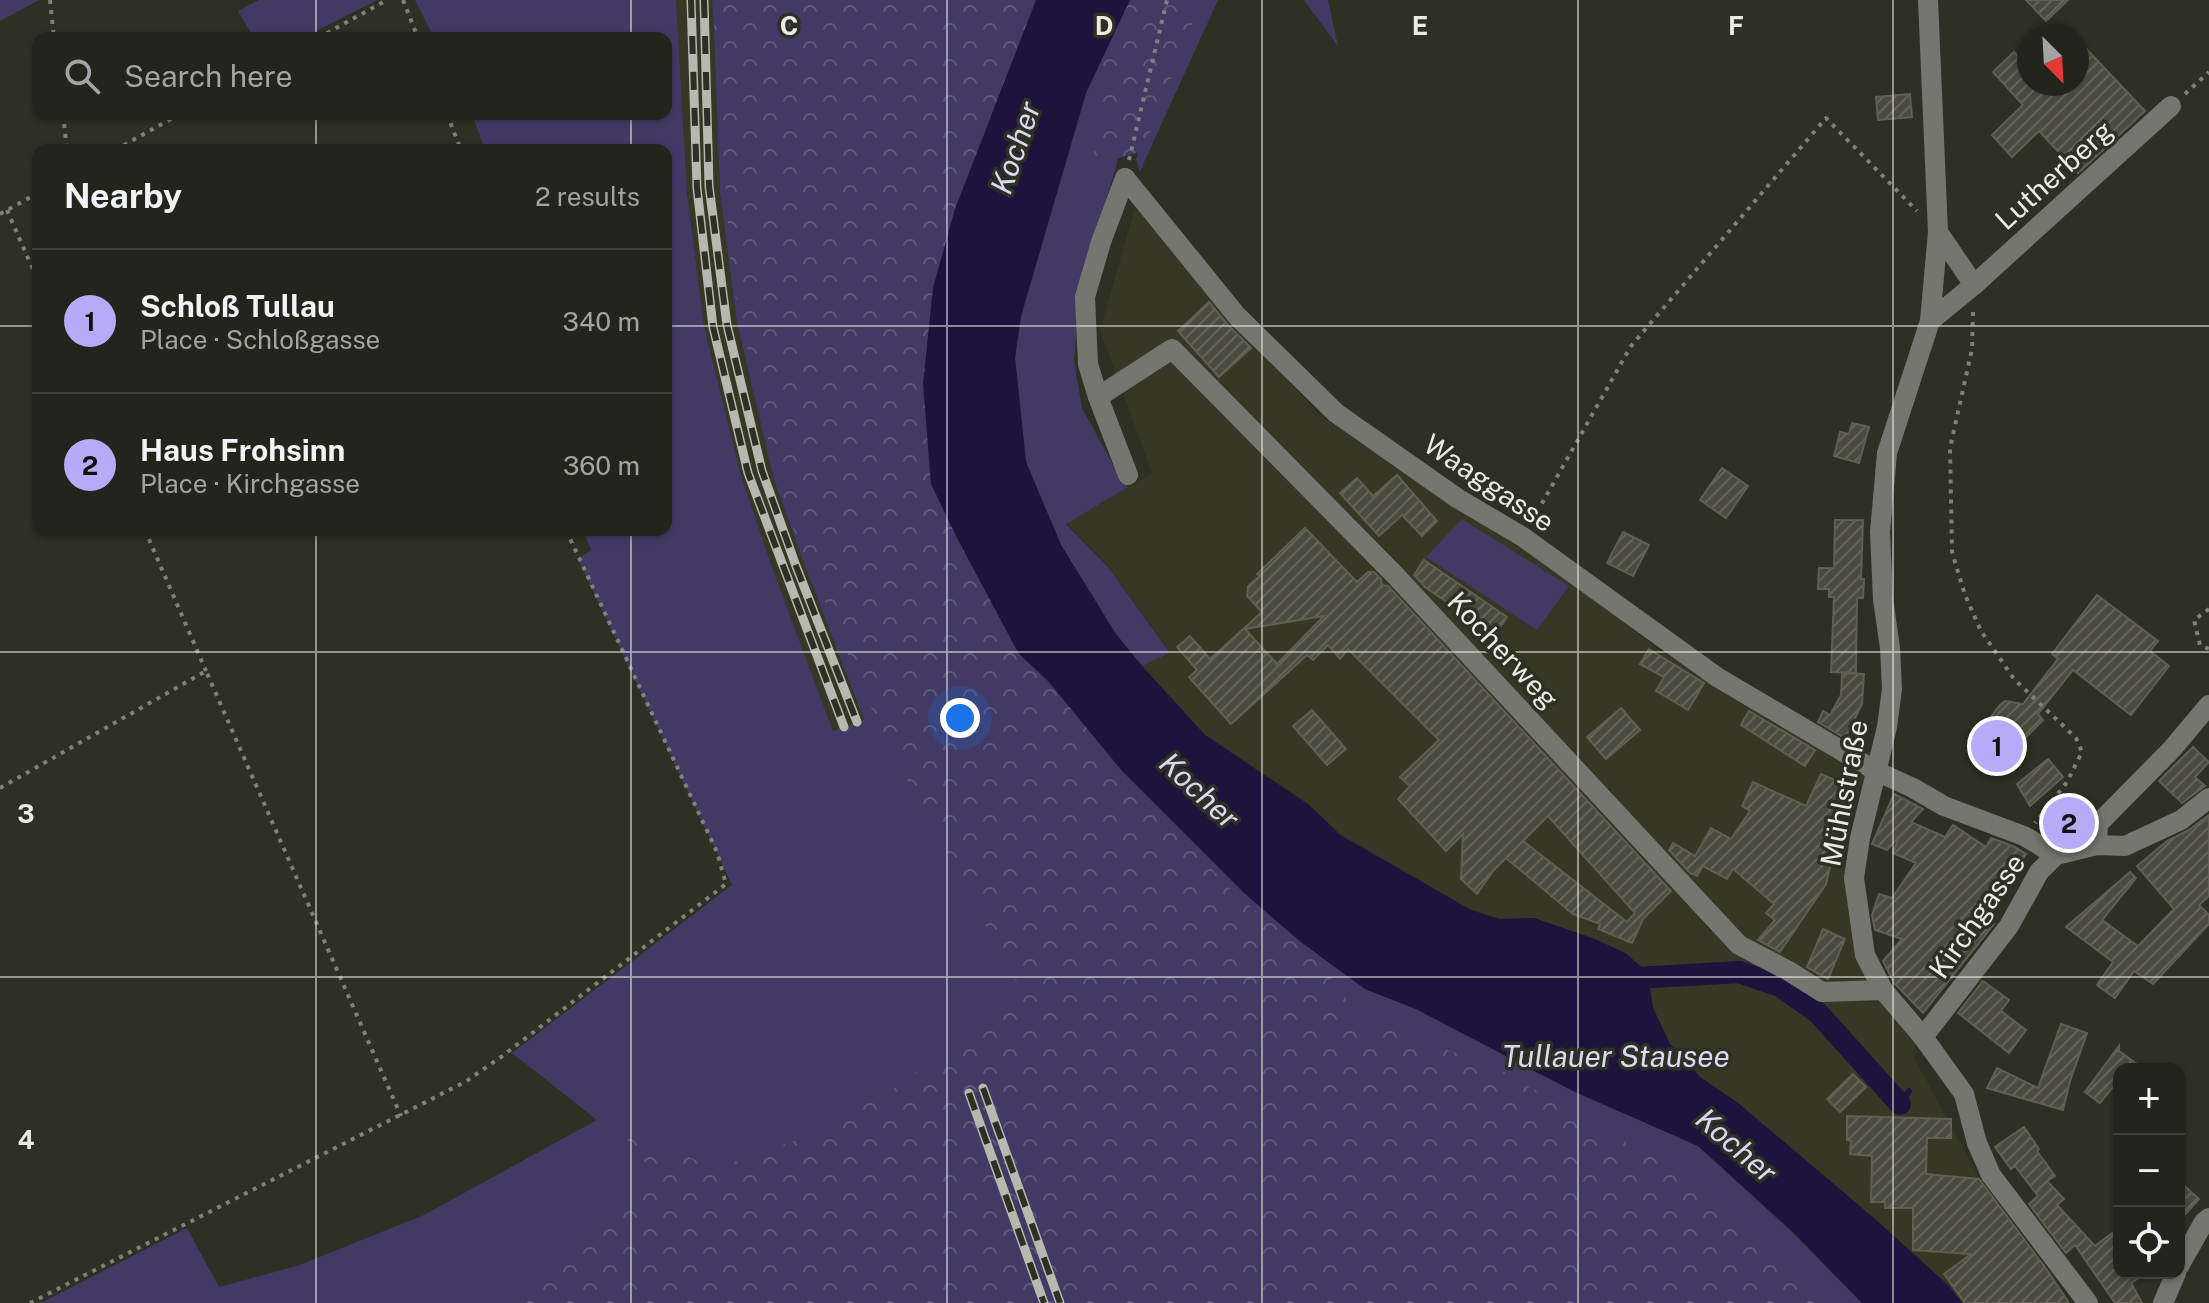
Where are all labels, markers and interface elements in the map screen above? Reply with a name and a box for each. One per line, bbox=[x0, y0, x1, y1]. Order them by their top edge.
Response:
text: C bbox=[780, 10, 798, 41]
text: D bbox=[1095, 10, 1113, 41]
text: E bbox=[1412, 10, 1428, 41]
text: F bbox=[1728, 10, 1744, 41]
north arrow bbox=[2017, 24, 2089, 96]
search box bbox=[32, 32, 672, 120]
icon: search bbox=[60, 54, 104, 98]
text: Search here bbox=[124, 58, 292, 94]
water label: Kocher bbox=[983, 96, 1048, 199]
street label: Lutherberg bbox=[1988, 113, 2119, 236]
text: Nearby bbox=[64, 176, 182, 216]
text: 2 results bbox=[535, 181, 640, 212]
text: Schloß Tullau bbox=[140, 288, 335, 324]
text: 1 bbox=[84, 306, 96, 337]
text: 340 m bbox=[563, 306, 640, 337]
text: Place · Schloßgasse bbox=[140, 324, 380, 355]
street label: Waaggasse bbox=[1418, 427, 1561, 538]
text: Haus Frohsinn bbox=[140, 432, 345, 468]
text: 2 bbox=[82, 450, 98, 481]
text: 360 m bbox=[563, 450, 640, 481]
text: Place · Kirchgasse bbox=[140, 468, 360, 499]
street label: Kocherweg bbox=[1441, 585, 1566, 715]
your location bbox=[940, 698, 980, 738]
pin: 1 bbox=[1971, 716, 2023, 776]
street label: Mühlstraße bbox=[1813, 717, 1874, 869]
water label: Kocher bbox=[1153, 745, 1247, 836]
pin: 2 bbox=[2043, 793, 2095, 853]
text: 3 bbox=[17, 798, 35, 829]
street label: Kirchgasse bbox=[1922, 847, 2032, 984]
water label: Tullauer Stausee bbox=[1502, 1038, 1730, 1074]
map controls bbox=[2113, 1063, 2185, 1279]
button: + bbox=[2113, 1063, 2185, 1135]
water label: Kocher bbox=[1689, 1100, 1785, 1191]
text: 4 bbox=[17, 1124, 35, 1155]
button: − bbox=[2113, 1135, 2185, 1207]
button: locate bbox=[2113, 1207, 2185, 1279]

